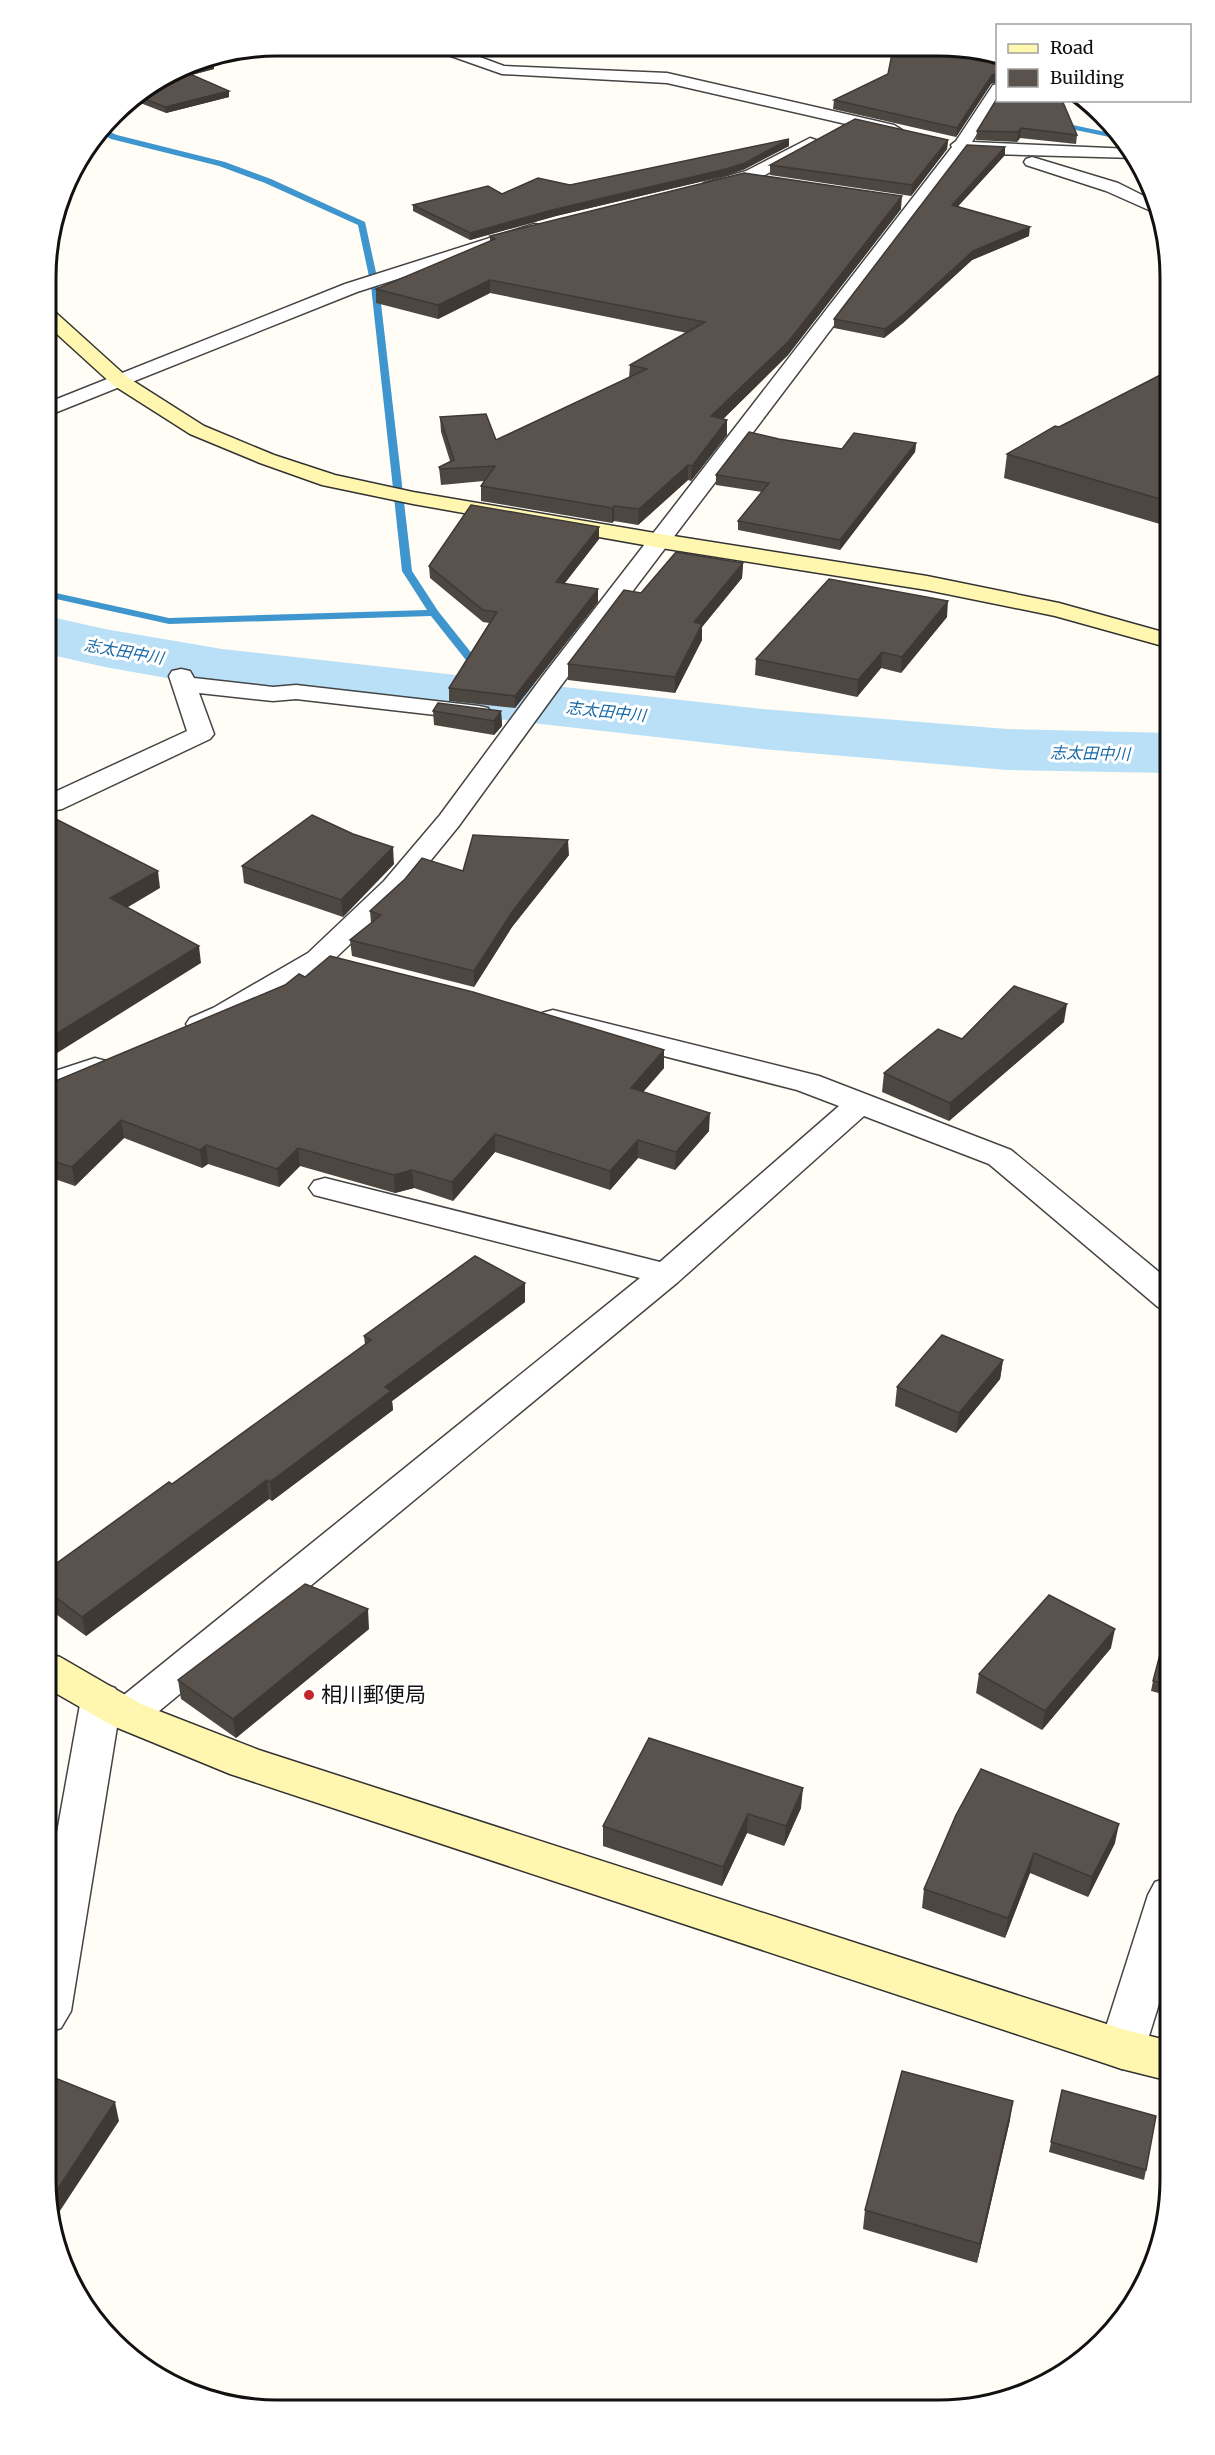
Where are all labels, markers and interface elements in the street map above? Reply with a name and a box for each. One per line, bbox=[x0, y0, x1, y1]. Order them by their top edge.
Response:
legend bbox=[996, 24, 1191, 102]
text: Road bbox=[1050, 36, 1094, 59]
text: Building bbox=[1050, 66, 1124, 89]
water label: 志太田中川 bbox=[83, 634, 167, 668]
water label: 志太田中川 bbox=[565, 697, 649, 725]
water label: 志太田中川 bbox=[1050, 742, 1132, 764]
place label: 相川郵便局 bbox=[321, 1681, 426, 1708]
marker: 相川郵便局 bbox=[302, 1688, 316, 1702]

